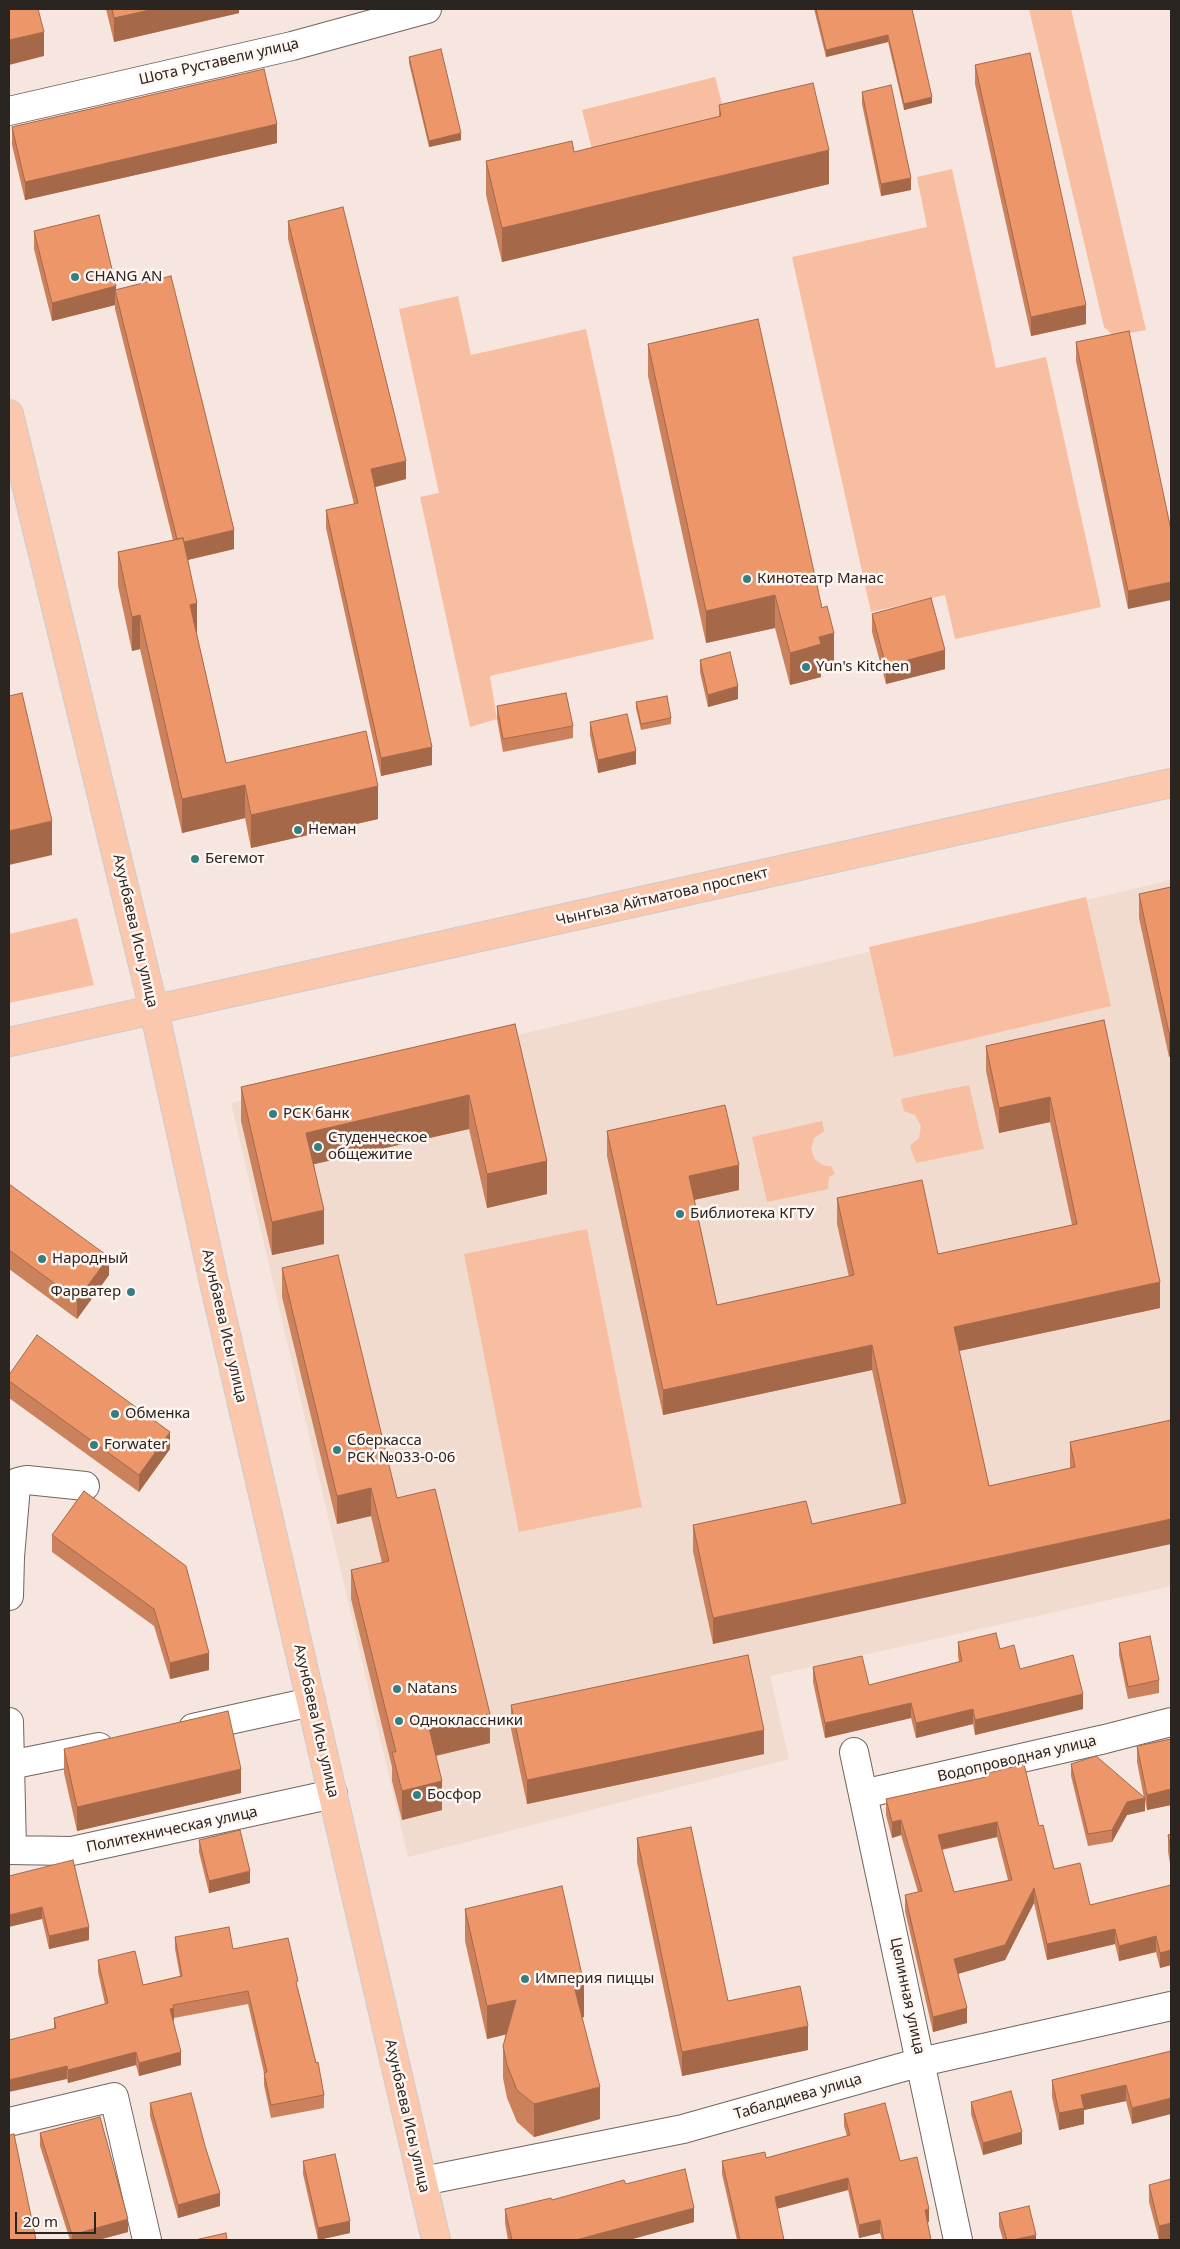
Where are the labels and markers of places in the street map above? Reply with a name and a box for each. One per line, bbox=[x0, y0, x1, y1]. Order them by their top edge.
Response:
place label: CHANG AN bbox=[85, 268, 162, 286]
marker: CHANG AN bbox=[69, 271, 81, 283]
place label: Кинотеатр Манас bbox=[757, 570, 884, 588]
marker: Кинотеатр Манас bbox=[741, 573, 753, 585]
place label: Yun's Kitchen bbox=[816, 658, 909, 676]
marker: Yun's Kitchen bbox=[800, 661, 812, 673]
place label: Неман bbox=[308, 821, 356, 839]
marker: Неман bbox=[292, 824, 304, 836]
place label: Бегемот bbox=[205, 850, 264, 868]
marker: Бегемот bbox=[189, 853, 201, 865]
place label: РСК банк bbox=[283, 1105, 349, 1123]
marker: РСК банк bbox=[267, 1108, 279, 1120]
place label: Студенческое общежитие bbox=[328, 1129, 427, 1164]
marker: Студенческое общежитие bbox=[312, 1141, 324, 1153]
place label: Библиотека КГТУ bbox=[690, 1205, 814, 1223]
marker: Библиотека КГТУ bbox=[674, 1208, 686, 1220]
place label: Народный bbox=[52, 1250, 128, 1268]
marker: Народный bbox=[36, 1253, 48, 1265]
place label: Фарватер bbox=[50, 1283, 121, 1301]
marker: Фарватер bbox=[125, 1286, 137, 1298]
place label: Обменка bbox=[125, 1405, 190, 1423]
marker: Обменка bbox=[109, 1408, 121, 1420]
place label: Сберкасса РСК №033-0-06 bbox=[347, 1432, 455, 1467]
place label: Forwater bbox=[104, 1436, 167, 1454]
marker: Forwater bbox=[88, 1439, 100, 1451]
marker: Сберкасса РСК №033-0-06 bbox=[331, 1444, 343, 1456]
place label: Natans bbox=[407, 1680, 457, 1698]
marker: Natans bbox=[391, 1683, 403, 1695]
place label: Одноклассники bbox=[409, 1712, 523, 1730]
marker: Одноклассники bbox=[393, 1715, 405, 1727]
place label: Босфор bbox=[427, 1786, 481, 1804]
marker: Босфор bbox=[411, 1789, 423, 1801]
place label: Империя пиццы bbox=[535, 1970, 654, 1988]
marker: Империя пиццы bbox=[519, 1973, 531, 1985]

